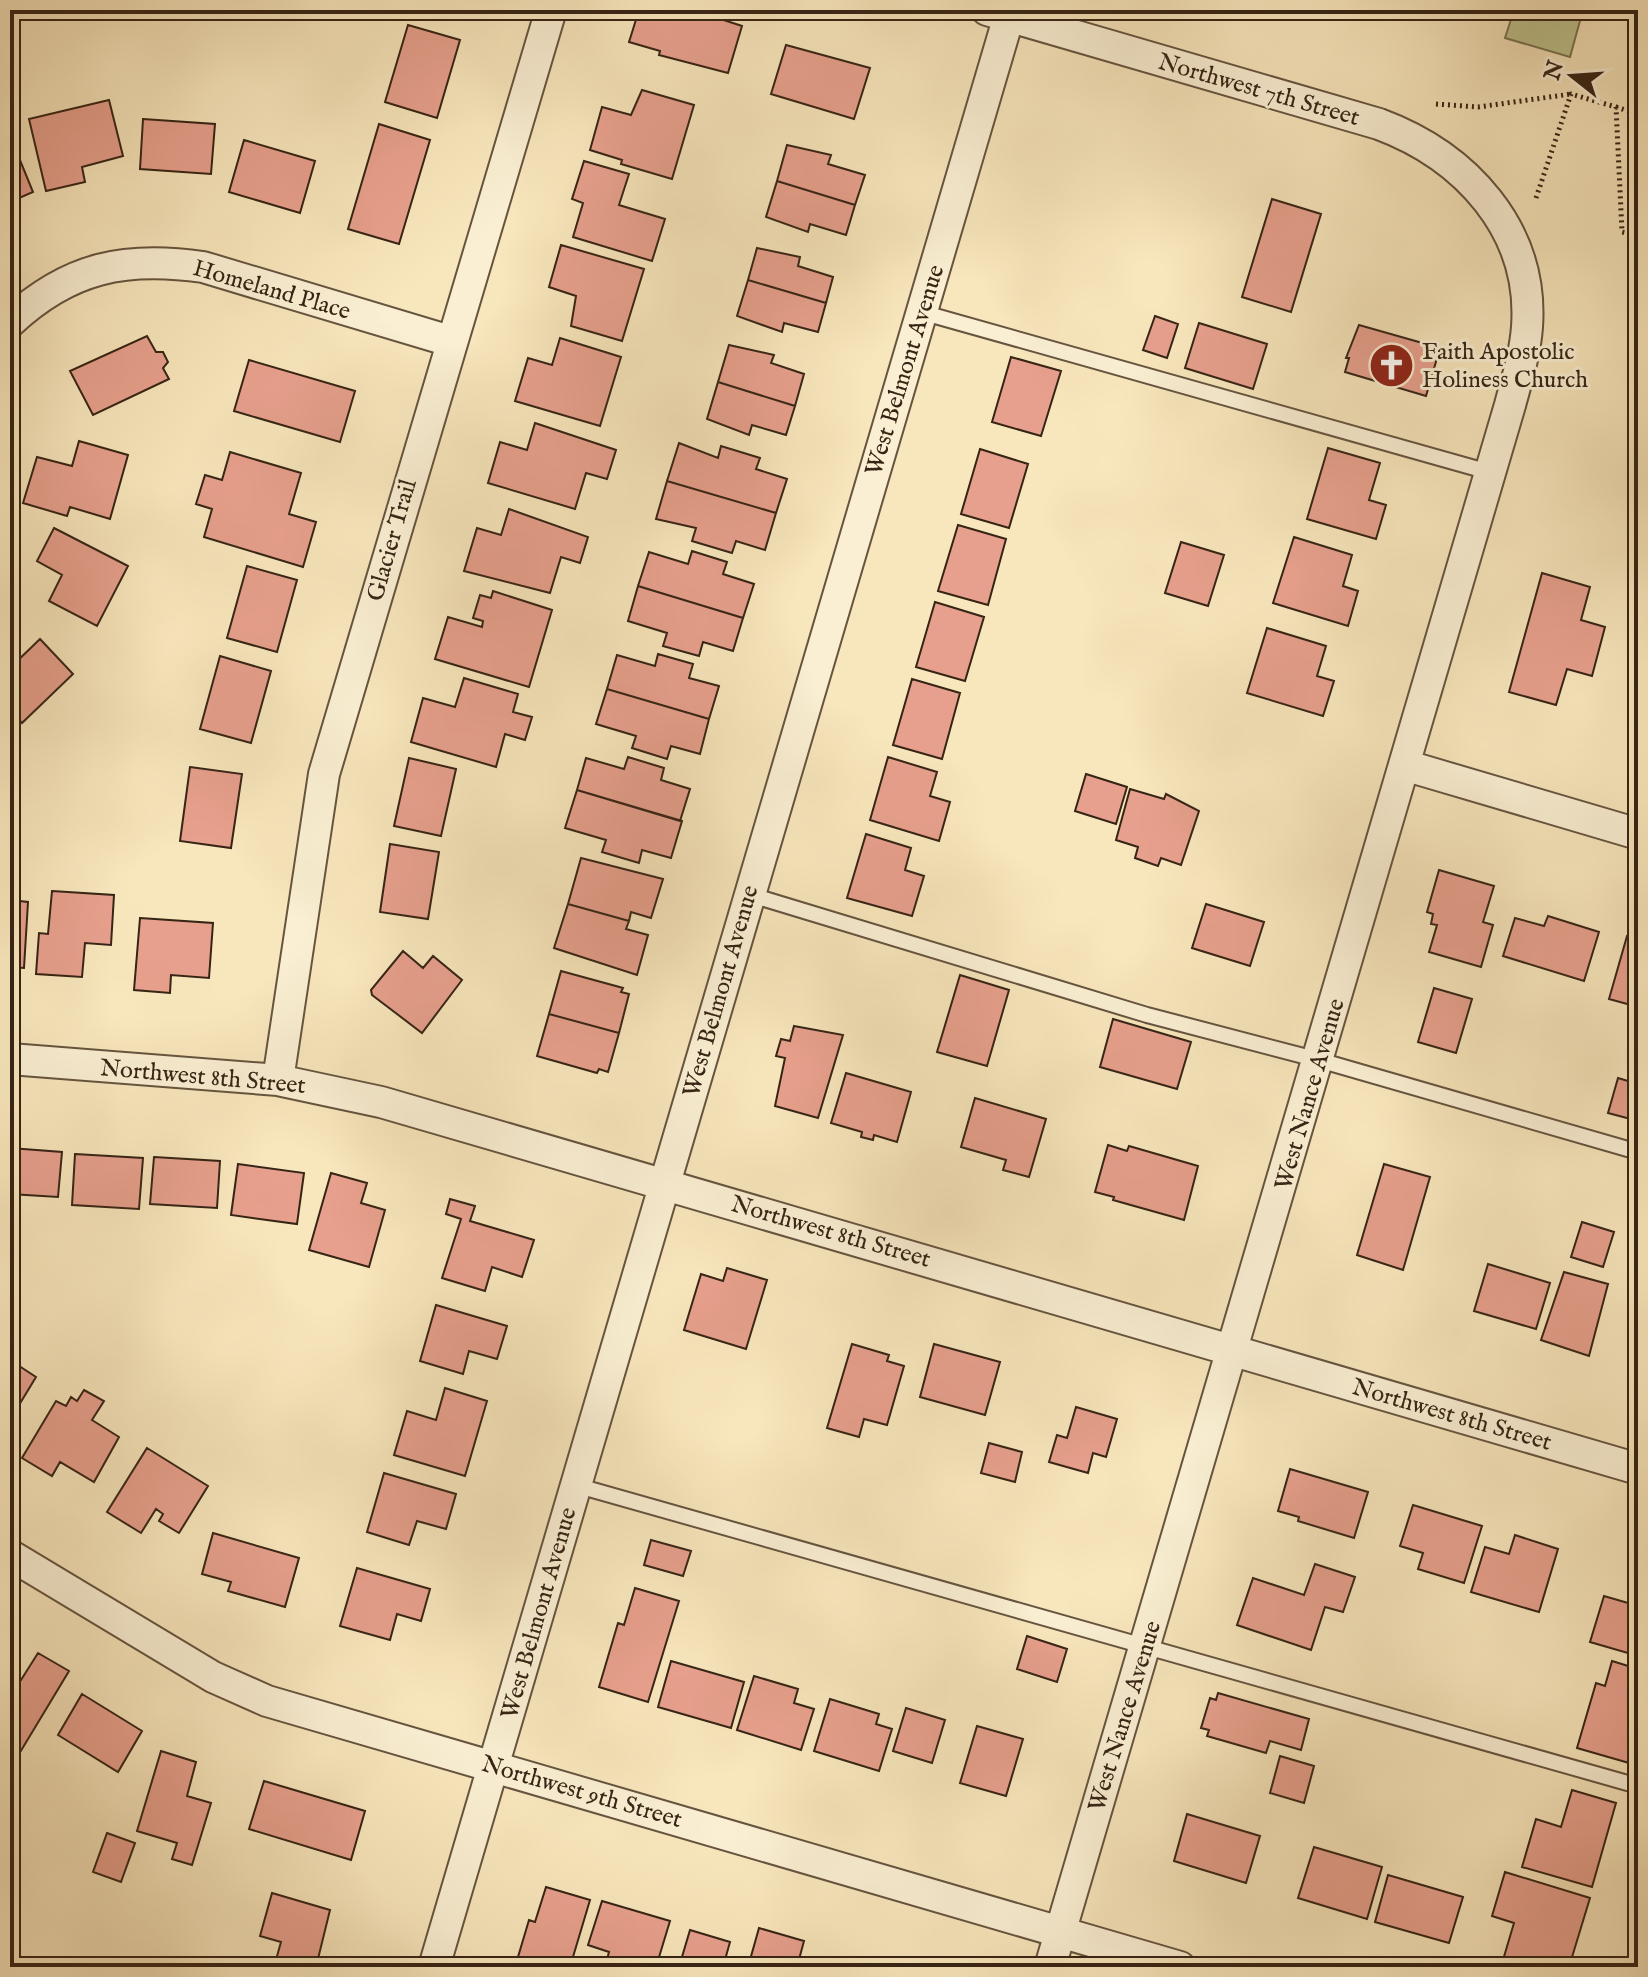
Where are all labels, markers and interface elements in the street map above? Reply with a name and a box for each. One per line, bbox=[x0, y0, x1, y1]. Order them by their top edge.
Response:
north arrow bbox=[1532, 36, 1612, 116]
street label: Northwest 7th Street bbox=[1154, 47, 1363, 134]
text: N bbox=[1538, 58, 1571, 85]
street label: Homeland Place bbox=[189, 253, 354, 328]
street label: West Belmont Avenue bbox=[859, 261, 952, 480]
place label: Faith Apostolic Holiness Church bbox=[1422, 337, 1588, 396]
church icon: Faith Apostolic Holiness Church bbox=[1367, 341, 1415, 389]
street label: Glacier Trail bbox=[360, 475, 425, 605]
street label: West Belmont Avenue bbox=[676, 882, 767, 1101]
street label: West Nance Avenue bbox=[1268, 995, 1353, 1194]
street label: Northwest 8th Street bbox=[99, 1053, 307, 1102]
street label: Northwest 8th Street bbox=[727, 1189, 934, 1276]
street label: Northwest 8th Street bbox=[1348, 1372, 1555, 1459]
street label: West Belmont Avenue bbox=[494, 1504, 585, 1723]
street label: West Nance Avenue bbox=[1082, 1617, 1169, 1816]
street label: Northwest 9th Street bbox=[478, 1749, 686, 1836]

